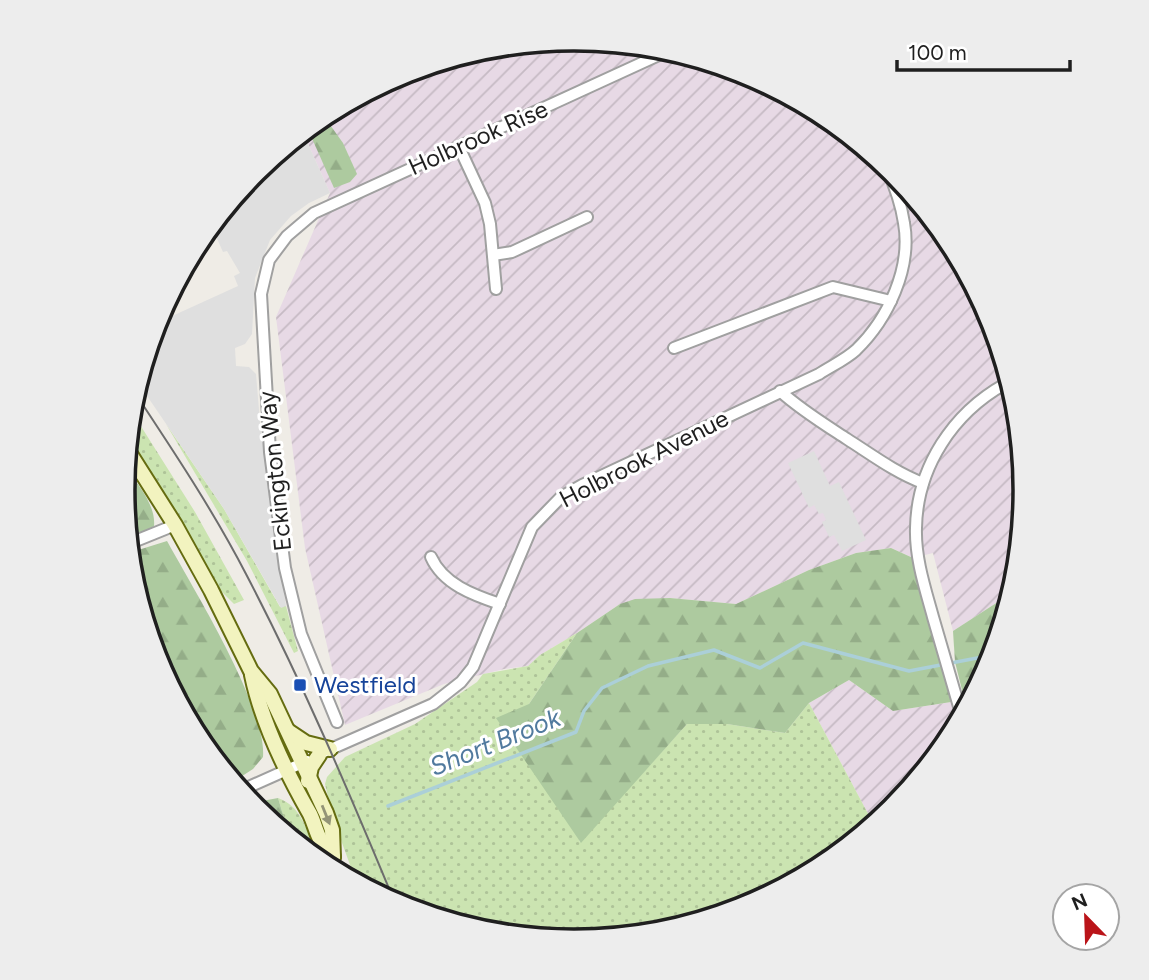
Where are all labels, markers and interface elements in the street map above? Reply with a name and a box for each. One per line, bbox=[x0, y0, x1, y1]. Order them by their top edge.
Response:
scale bar bbox=[897, 28, 1070, 72]
text: 100 m bbox=[908, 40, 967, 65]
street label: Holbrook Rise bbox=[404, 94, 552, 181]
street label: Eckington Way bbox=[252, 389, 297, 553]
street label: Holbrook Avenue bbox=[554, 403, 733, 514]
place label: Westfield bbox=[314, 670, 416, 699]
marker: Westfield bbox=[292, 677, 308, 693]
water label: Short Brook bbox=[425, 701, 566, 783]
one-way arrow bbox=[320, 805, 331, 826]
north arrow bbox=[1051, 882, 1121, 952]
text: N bbox=[1068, 888, 1091, 915]

